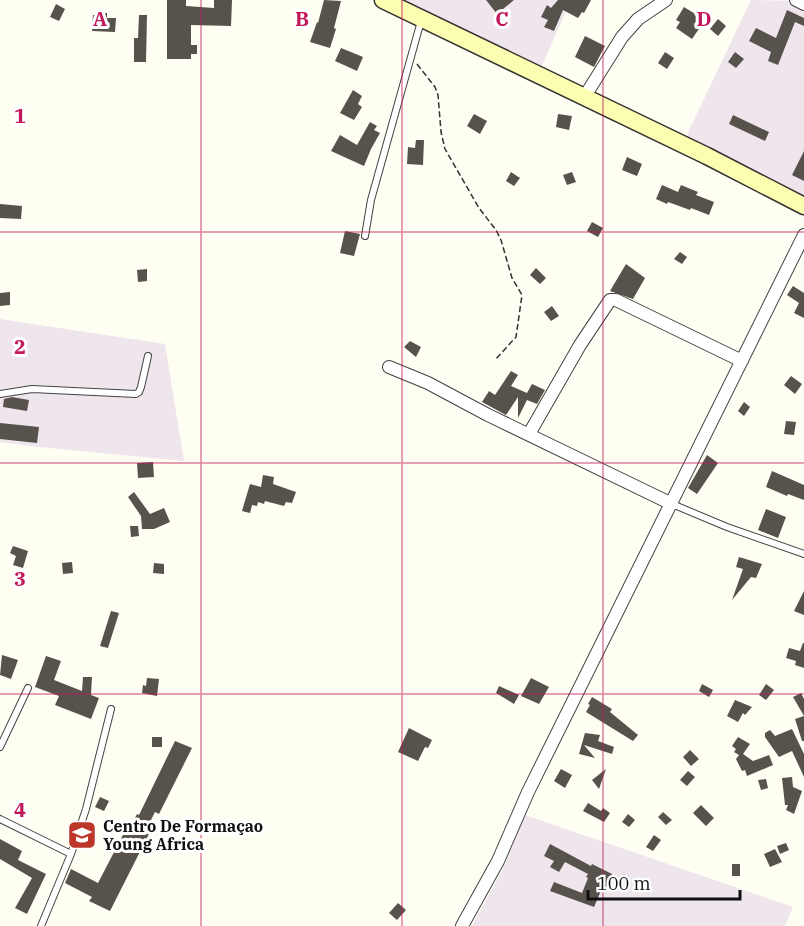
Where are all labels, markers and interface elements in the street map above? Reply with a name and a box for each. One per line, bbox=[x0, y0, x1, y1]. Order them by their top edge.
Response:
text: A bbox=[93, 5, 107, 32]
text: B bbox=[295, 5, 309, 32]
text: C bbox=[495, 5, 509, 32]
text: D bbox=[696, 5, 712, 32]
text: 1 bbox=[14, 102, 26, 129]
text: 2 bbox=[14, 333, 26, 360]
text: 3 bbox=[14, 565, 26, 592]
text: 4 bbox=[14, 796, 26, 823]
place label: Centro De Formaçao Young Africa bbox=[103, 816, 263, 854]
school or university icon: Centro De Formaçao Young Africa bbox=[66, 819, 98, 851]
scale bar bbox=[588, 863, 740, 901]
text: 100 m bbox=[597, 872, 651, 895]

